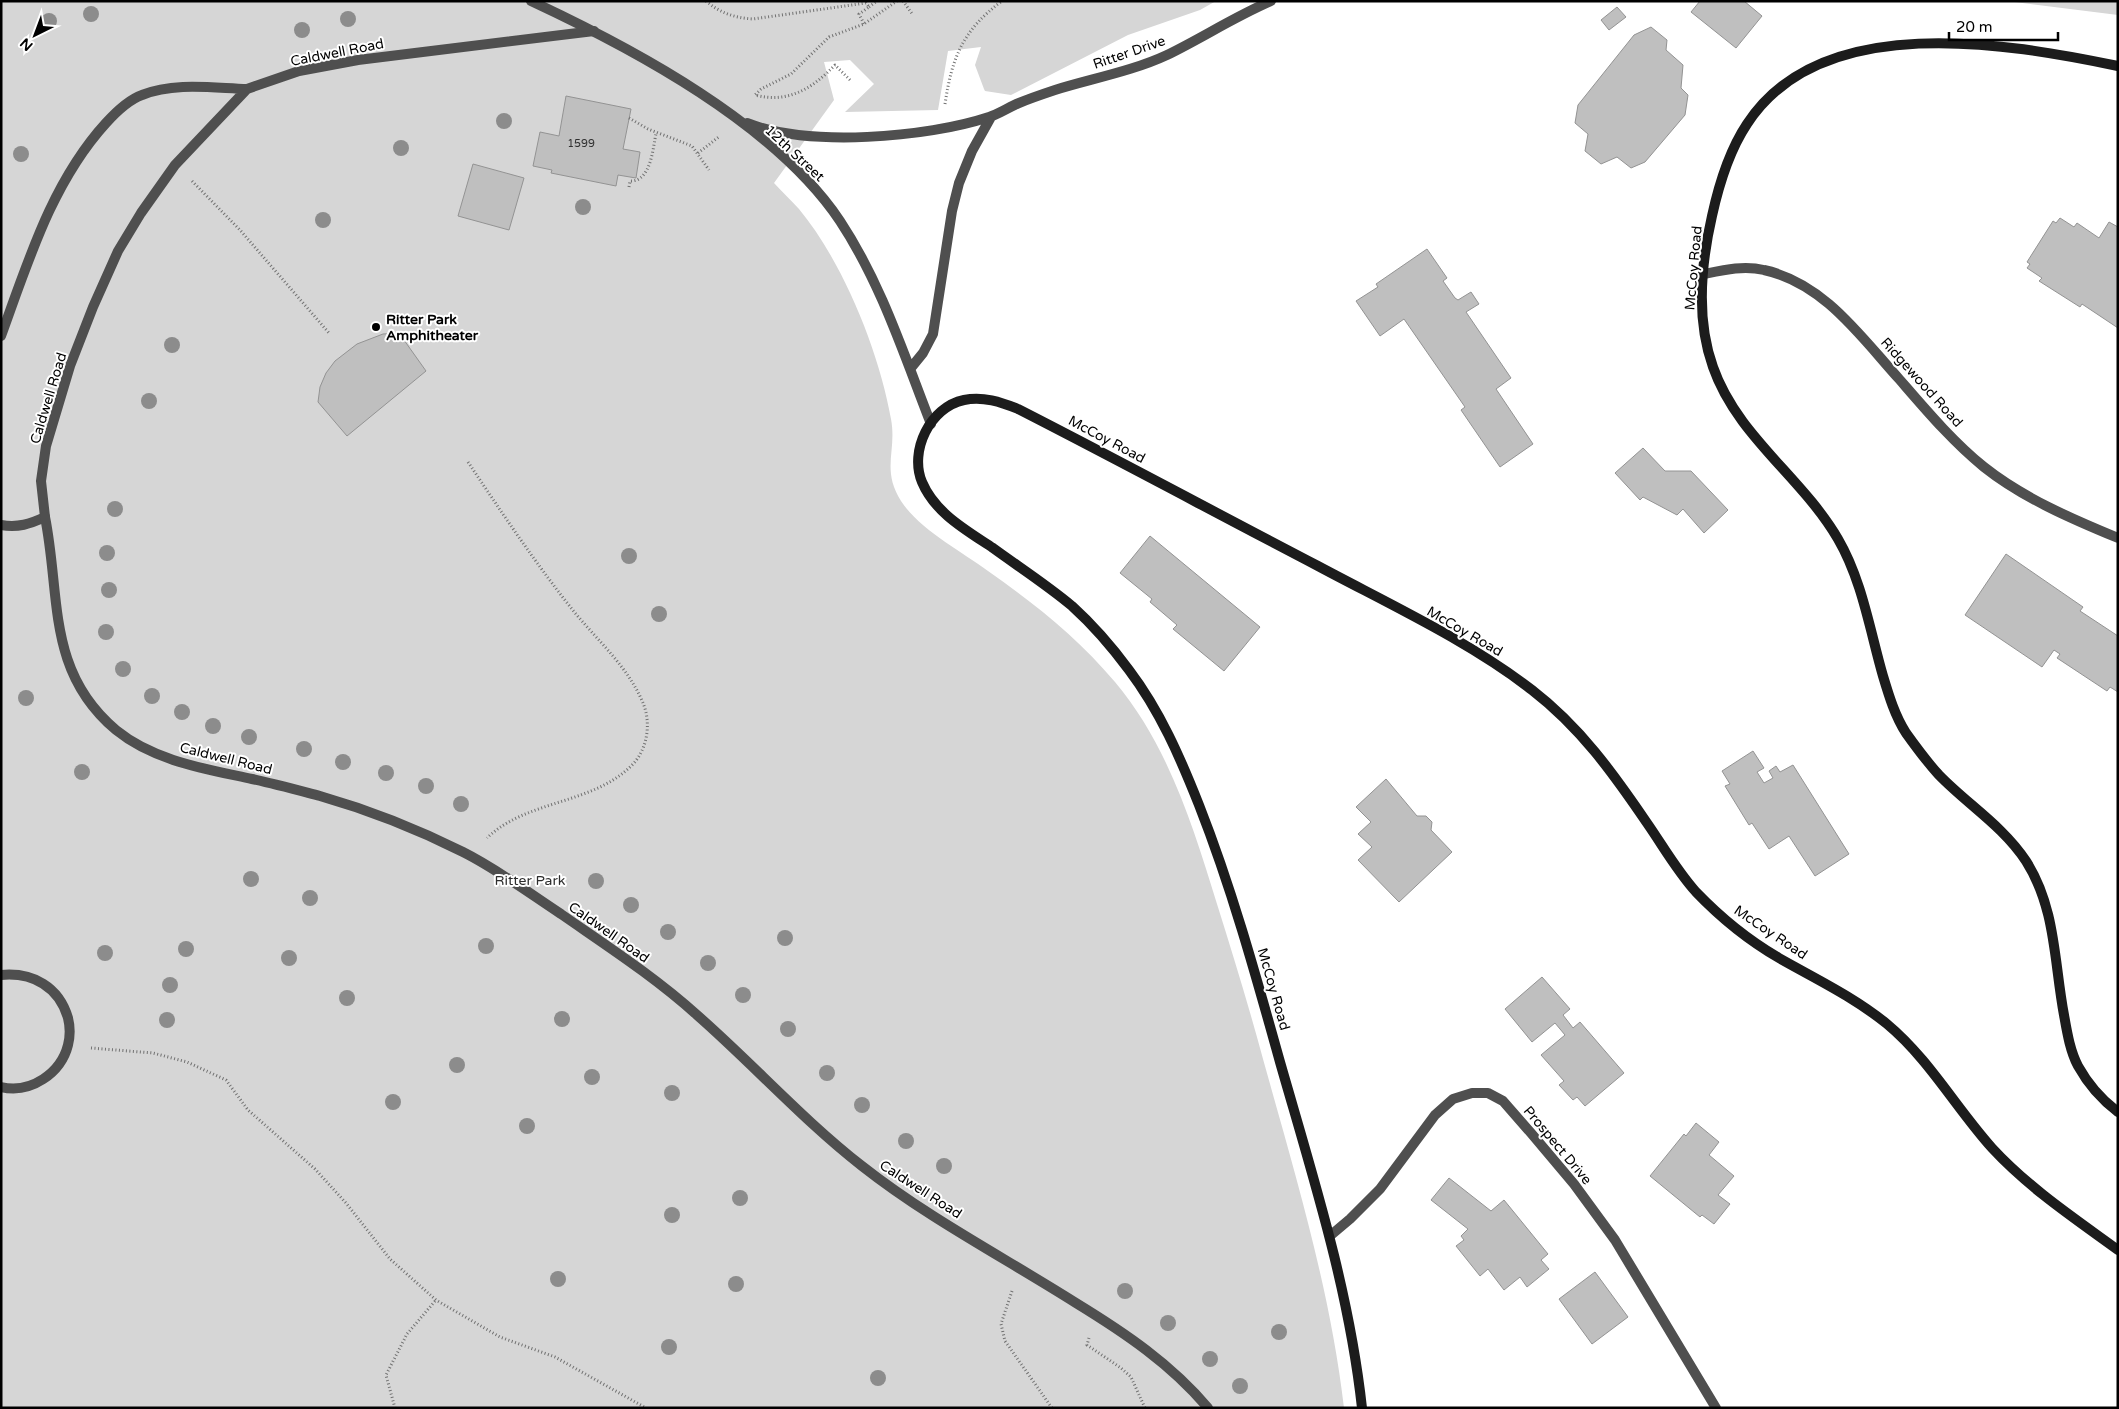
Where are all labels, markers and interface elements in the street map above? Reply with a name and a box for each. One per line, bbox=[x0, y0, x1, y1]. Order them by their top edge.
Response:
north arrow bbox=[10, 10, 60, 60]
scale bar bbox=[1949, 10, 2058, 42]
text: 20 m bbox=[1956, 18, 1993, 36]
street label: Ritter Drive bbox=[1091, 32, 1168, 73]
text: N bbox=[17, 34, 37, 54]
street label: Caldwell Road bbox=[289, 35, 385, 70]
street label: 12th Street bbox=[761, 122, 828, 186]
house number: 1599 bbox=[567, 137, 595, 150]
street label: McCoy Road bbox=[1681, 225, 1706, 311]
place label: Ritter Park Amphitheater bbox=[386, 311, 479, 344]
marker: Ritter Park Amphitheater bbox=[370, 321, 382, 333]
street label: Ridgewood Road bbox=[1877, 334, 1966, 431]
street label: Caldwell Road bbox=[27, 350, 70, 446]
street label: McCoy Road bbox=[1065, 412, 1148, 467]
street label: McCoy Road bbox=[1424, 603, 1506, 660]
street label: Caldwell Road bbox=[178, 739, 274, 778]
park label: Ritter Park bbox=[495, 872, 566, 889]
street label: Caldwell Road bbox=[565, 898, 652, 967]
street label: McCoy Road bbox=[1731, 902, 1811, 963]
street label: McCoy Road bbox=[1254, 946, 1293, 1032]
street label: Prospect Drive bbox=[1520, 1103, 1595, 1188]
street label: Caldwell Road bbox=[876, 1157, 965, 1222]

